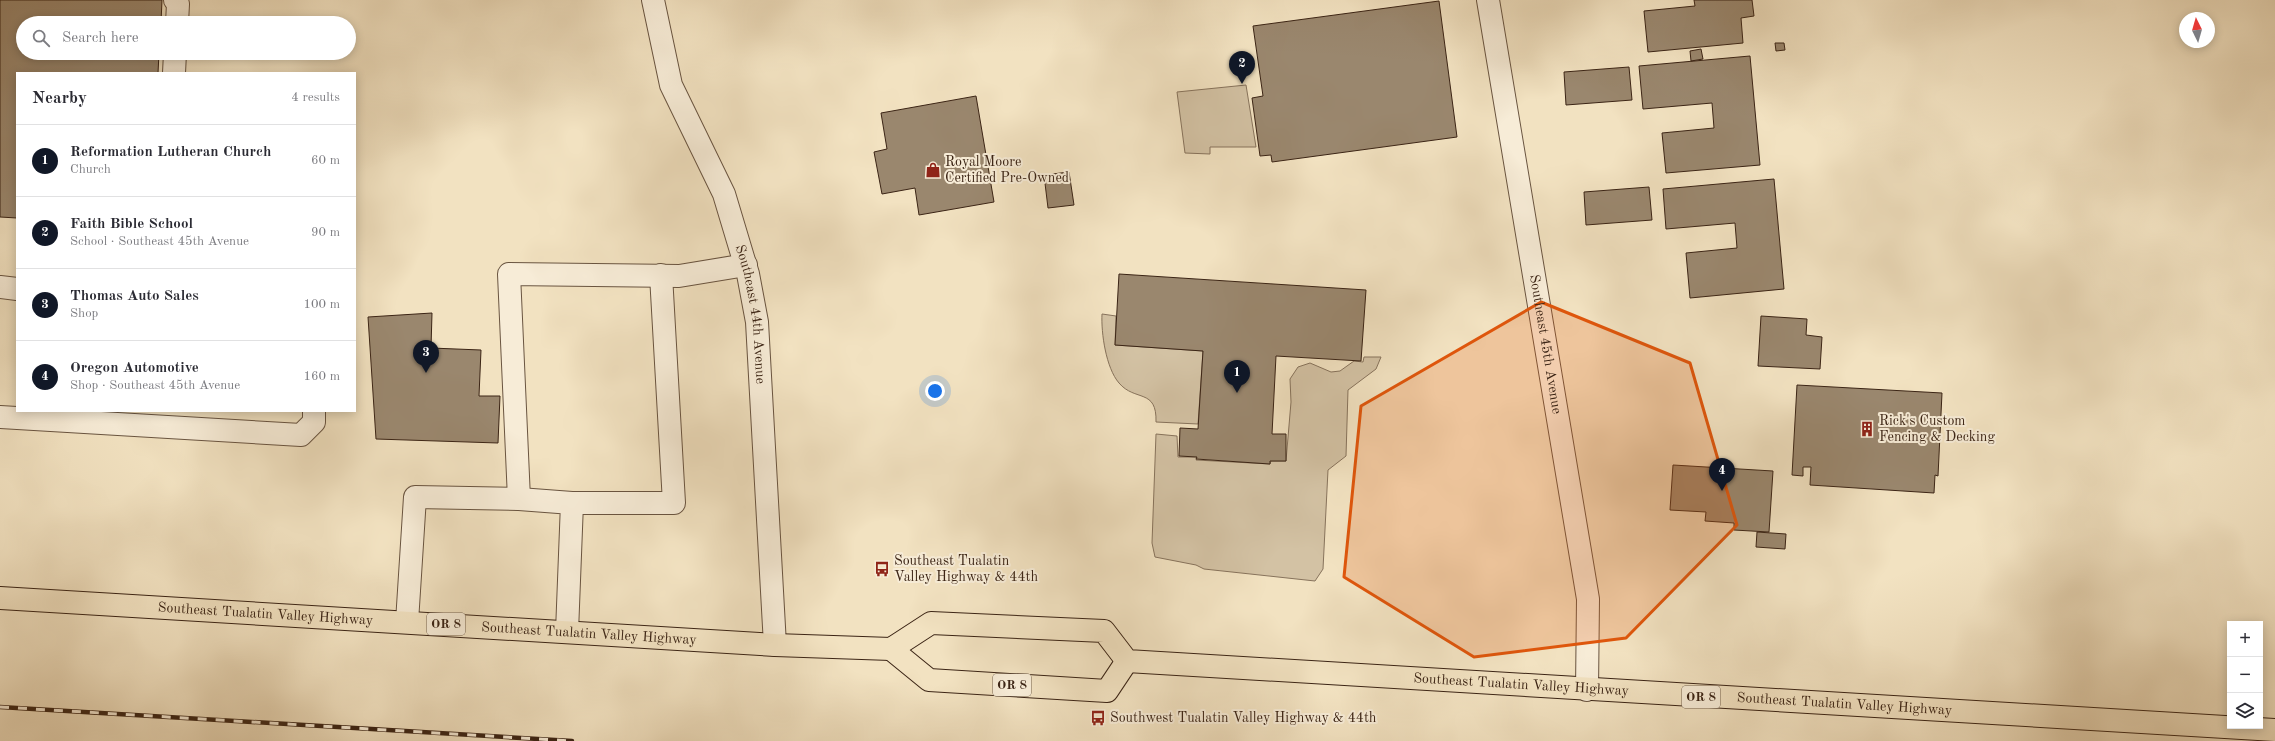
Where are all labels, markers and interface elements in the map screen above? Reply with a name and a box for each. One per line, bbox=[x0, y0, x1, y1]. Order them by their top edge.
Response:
north arrow bbox=[2179, 12, 2215, 48]
search box bbox=[16, 16, 356, 60]
icon: search bbox=[30, 27, 52, 49]
text: Search here bbox=[62, 31, 139, 46]
pin: 2 bbox=[1229, 51, 1255, 84]
text: Nearby bbox=[32, 90, 87, 107]
text: 4 results bbox=[291, 91, 340, 104]
text: Reformation Lutheran Church bbox=[70, 145, 271, 160]
text: 1 bbox=[41, 154, 49, 167]
text: 60 m bbox=[311, 154, 340, 167]
place label: Royal Moore Certified Pre-Owned bbox=[945, 155, 1069, 185]
shop icon: Royal Moore Certified Pre-Owned bbox=[924, 161, 942, 179]
text: Church bbox=[70, 163, 111, 176]
text: Faith Bible School bbox=[70, 217, 193, 232]
text: 2 bbox=[41, 226, 49, 239]
text: 90 m bbox=[311, 226, 340, 239]
text: School · Southeast 45th Avenue bbox=[70, 235, 249, 248]
street label: Southeast 44th Avenue bbox=[733, 243, 767, 384]
street label: Southeast 45th Avenue bbox=[1527, 273, 1564, 415]
text: Thomas Auto Sales bbox=[70, 289, 199, 304]
text: 3 bbox=[41, 298, 49, 311]
text: 100 m bbox=[303, 298, 340, 311]
text: Shop bbox=[70, 307, 98, 320]
pin: 3 bbox=[413, 340, 439, 373]
pin: 1 bbox=[1224, 360, 1250, 393]
text: Oregon Automotive bbox=[70, 361, 199, 376]
text: 4 bbox=[41, 370, 49, 383]
text: 160 m bbox=[303, 370, 340, 383]
text: Shop · Southeast 45th Avenue bbox=[70, 379, 240, 392]
your location bbox=[925, 381, 945, 401]
place label: Rick's Custom Fencing & Decking bbox=[1879, 414, 1995, 444]
building icon: Rick's Custom Fencing & Decking bbox=[1858, 420, 1876, 438]
pin: 4 bbox=[1709, 458, 1735, 491]
place label: Southeast Tualatin Valley Highway & 44th bbox=[894, 554, 1038, 584]
bus stop icon: Southeast Tualatin Valley Highway & 44th bbox=[873, 560, 891, 578]
street label: Southeast Tualatin Valley Highway bbox=[157, 601, 374, 628]
road number: OR 8 bbox=[427, 613, 465, 635]
street label: Southeast Tualatin Valley Highway bbox=[481, 620, 698, 647]
map controls bbox=[2227, 621, 2263, 729]
button: + bbox=[2227, 621, 2263, 657]
button: − bbox=[2227, 657, 2263, 693]
street label: Southeast Tualatin Valley Highway bbox=[1413, 671, 1630, 698]
road number: OR 8 bbox=[993, 674, 1031, 696]
road number: OR 8 bbox=[1682, 686, 1720, 708]
street label: Southeast Tualatin Valley Highway bbox=[1736, 691, 1953, 718]
button: layers bbox=[2227, 693, 2263, 729]
bus stop icon: Southwest Tualatin Valley Highway & 44th bbox=[1089, 709, 1107, 727]
place label: Southwest Tualatin Valley Highway & 44th bbox=[1110, 711, 1377, 725]

